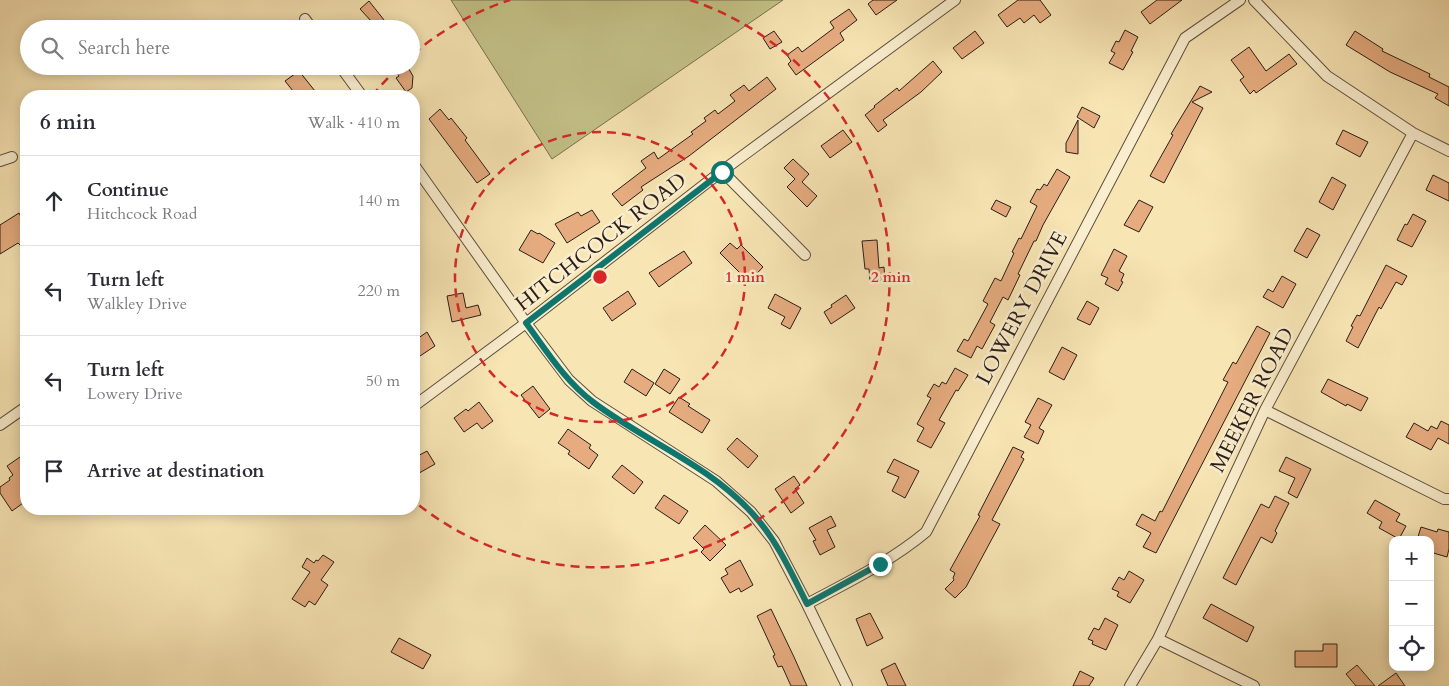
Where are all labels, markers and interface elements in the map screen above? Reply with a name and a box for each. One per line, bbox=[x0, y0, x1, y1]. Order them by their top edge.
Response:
search box bbox=[20, 20, 420, 75]
icon: search bbox=[38, 34, 66, 62]
text: Search here bbox=[78, 35, 170, 61]
text: 6 min bbox=[40, 108, 96, 137]
text: Walk · 410 m bbox=[308, 112, 400, 134]
route start bbox=[711, 161, 734, 184]
street label: HITCHCOCK ROAD bbox=[509, 166, 693, 318]
text: Continue bbox=[87, 177, 169, 203]
icon: ahead bbox=[40, 187, 68, 215]
text: 140 m bbox=[358, 190, 400, 212]
text: Hitchcock Road bbox=[87, 203, 197, 225]
street label: LOWERY DRIVE bbox=[969, 226, 1075, 390]
text: Turn left bbox=[87, 267, 164, 293]
text: 1 min bbox=[725, 267, 765, 287]
text: 2 min bbox=[871, 267, 911, 287]
centre of rings bbox=[591, 268, 609, 286]
icon: left bbox=[40, 277, 68, 305]
text: 220 m bbox=[358, 280, 400, 302]
text: Walkley Drive bbox=[87, 293, 187, 315]
street label: MEEKER ROAD bbox=[1203, 322, 1301, 478]
text: Turn left bbox=[87, 357, 164, 383]
icon: left bbox=[40, 367, 68, 395]
text: 50 m bbox=[366, 370, 400, 392]
text: Lowery Drive bbox=[87, 383, 183, 405]
icon: arrive bbox=[40, 457, 68, 485]
text: Arrive at destination bbox=[87, 458, 264, 484]
map controls bbox=[1389, 536, 1434, 671]
button: + bbox=[1389, 536, 1434, 581]
route end bbox=[869, 553, 892, 576]
button: − bbox=[1389, 581, 1434, 626]
button: locate bbox=[1389, 626, 1434, 671]

